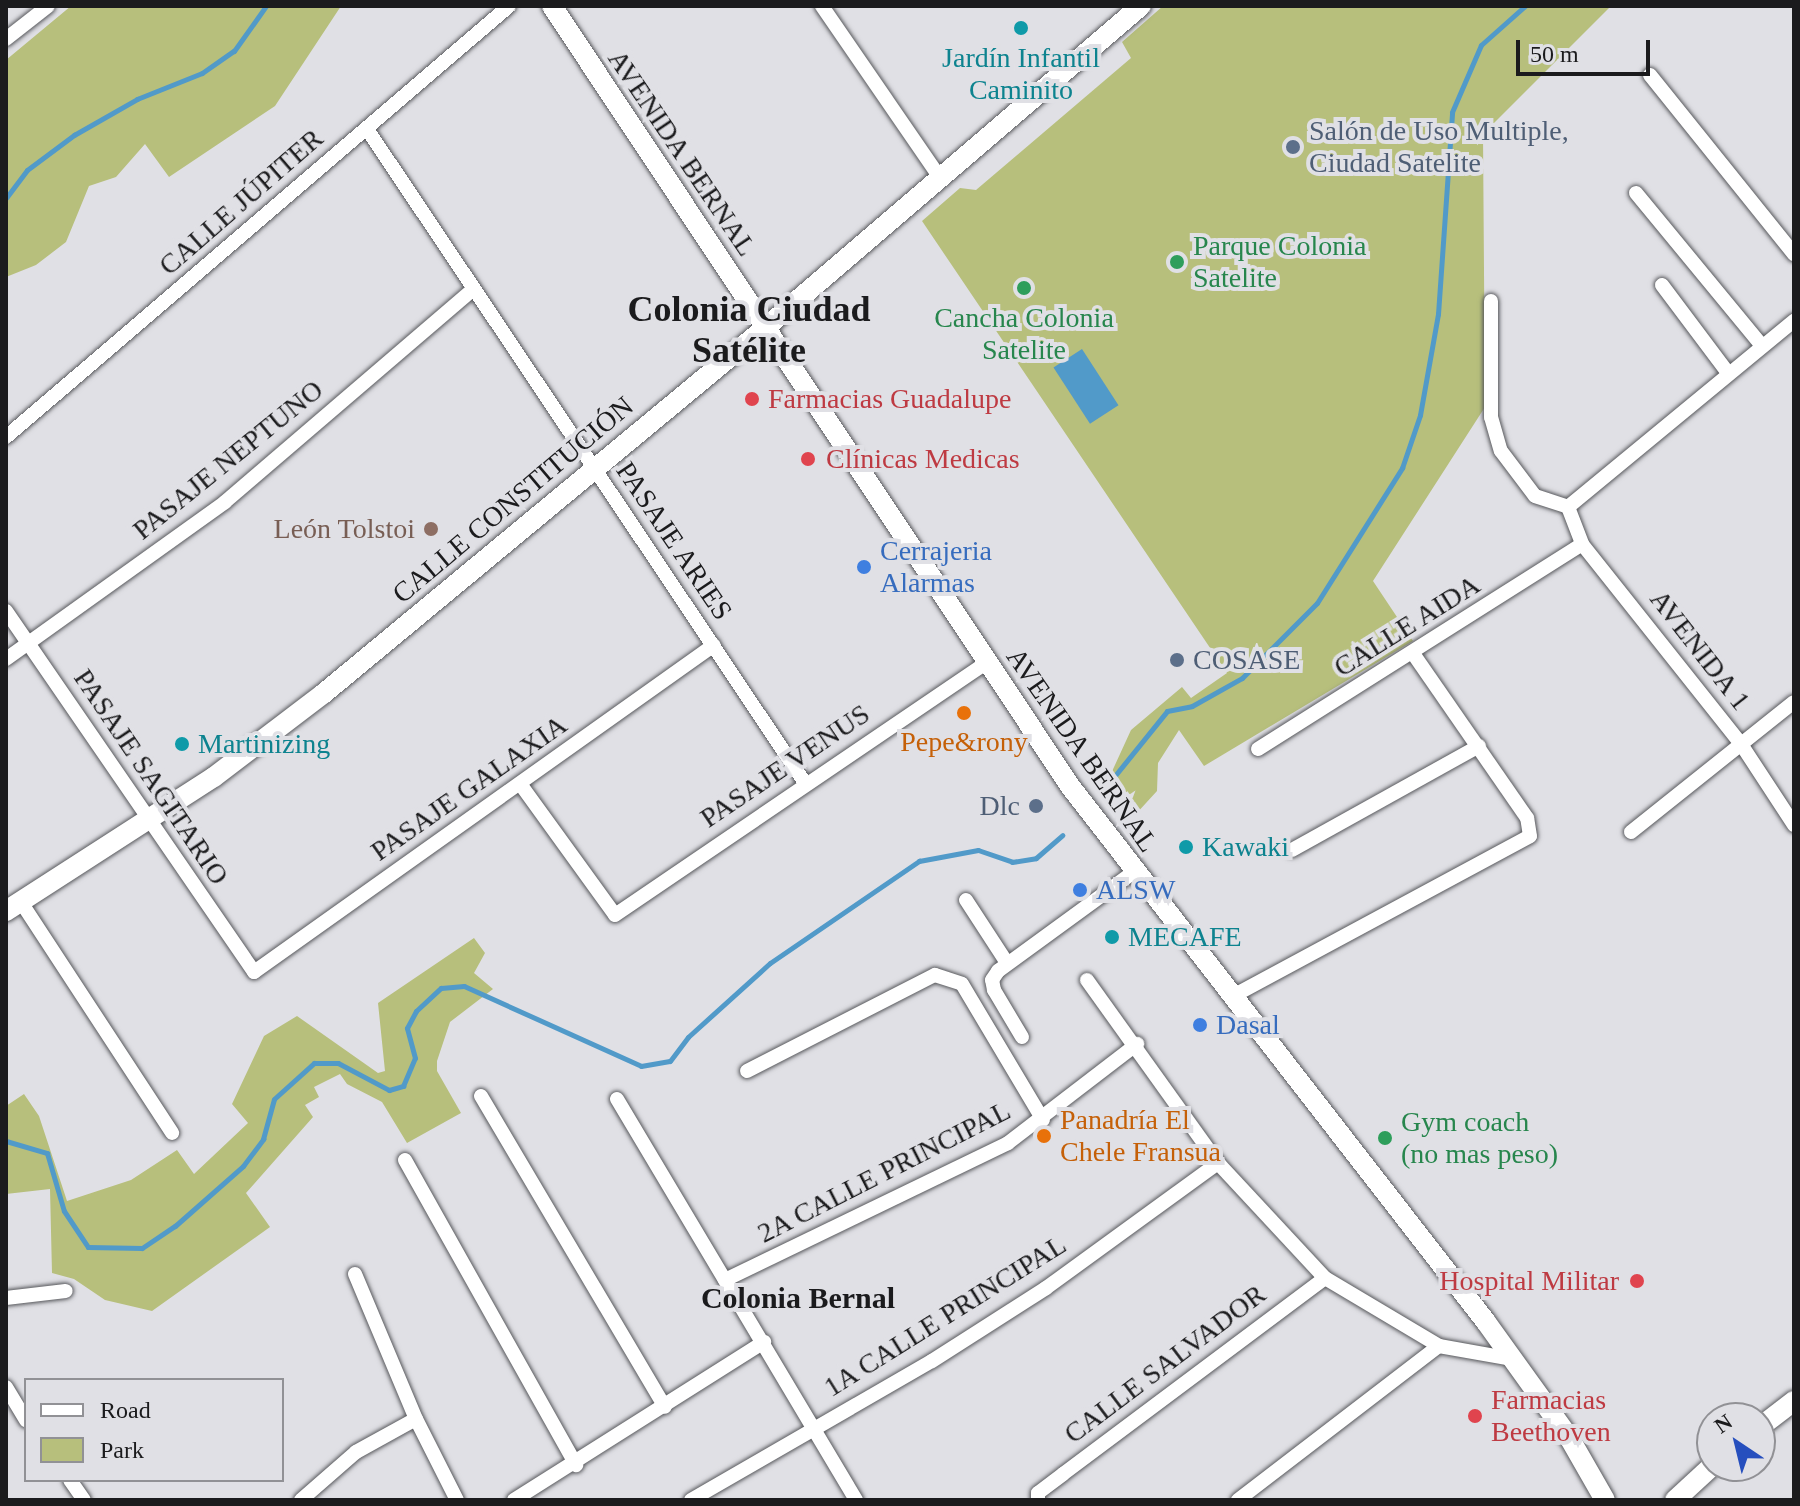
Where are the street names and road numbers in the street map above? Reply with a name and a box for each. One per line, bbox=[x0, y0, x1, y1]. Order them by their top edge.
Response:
street label: AVENIDA BERNAL bbox=[600, 43, 764, 263]
street label: CALLE JÚPITER bbox=[152, 122, 330, 282]
street label: PASAJE NEPTUNO bbox=[126, 373, 330, 547]
street label: CALLE CONSTITUCIÓN bbox=[386, 389, 640, 611]
street label: PASAJE ARIES bbox=[608, 455, 740, 627]
street label: CALLE AIDA bbox=[1327, 567, 1487, 685]
street label: AVENIDA 1 bbox=[1642, 583, 1758, 717]
street label: AVENIDA BERNAL bbox=[999, 641, 1165, 859]
street label: PASAJE SAGITARIO bbox=[66, 663, 236, 891]
street label: PASAJE VENUS bbox=[694, 697, 876, 835]
street label: PASAJE GALAXIA bbox=[365, 708, 573, 868]
street label: 2A CALLE PRINCIPAL bbox=[751, 1093, 1017, 1251]
street label: 1A CALLE PRINCIPAL bbox=[817, 1227, 1073, 1405]
street label: CALLE SALVADOR bbox=[1058, 1277, 1272, 1451]

